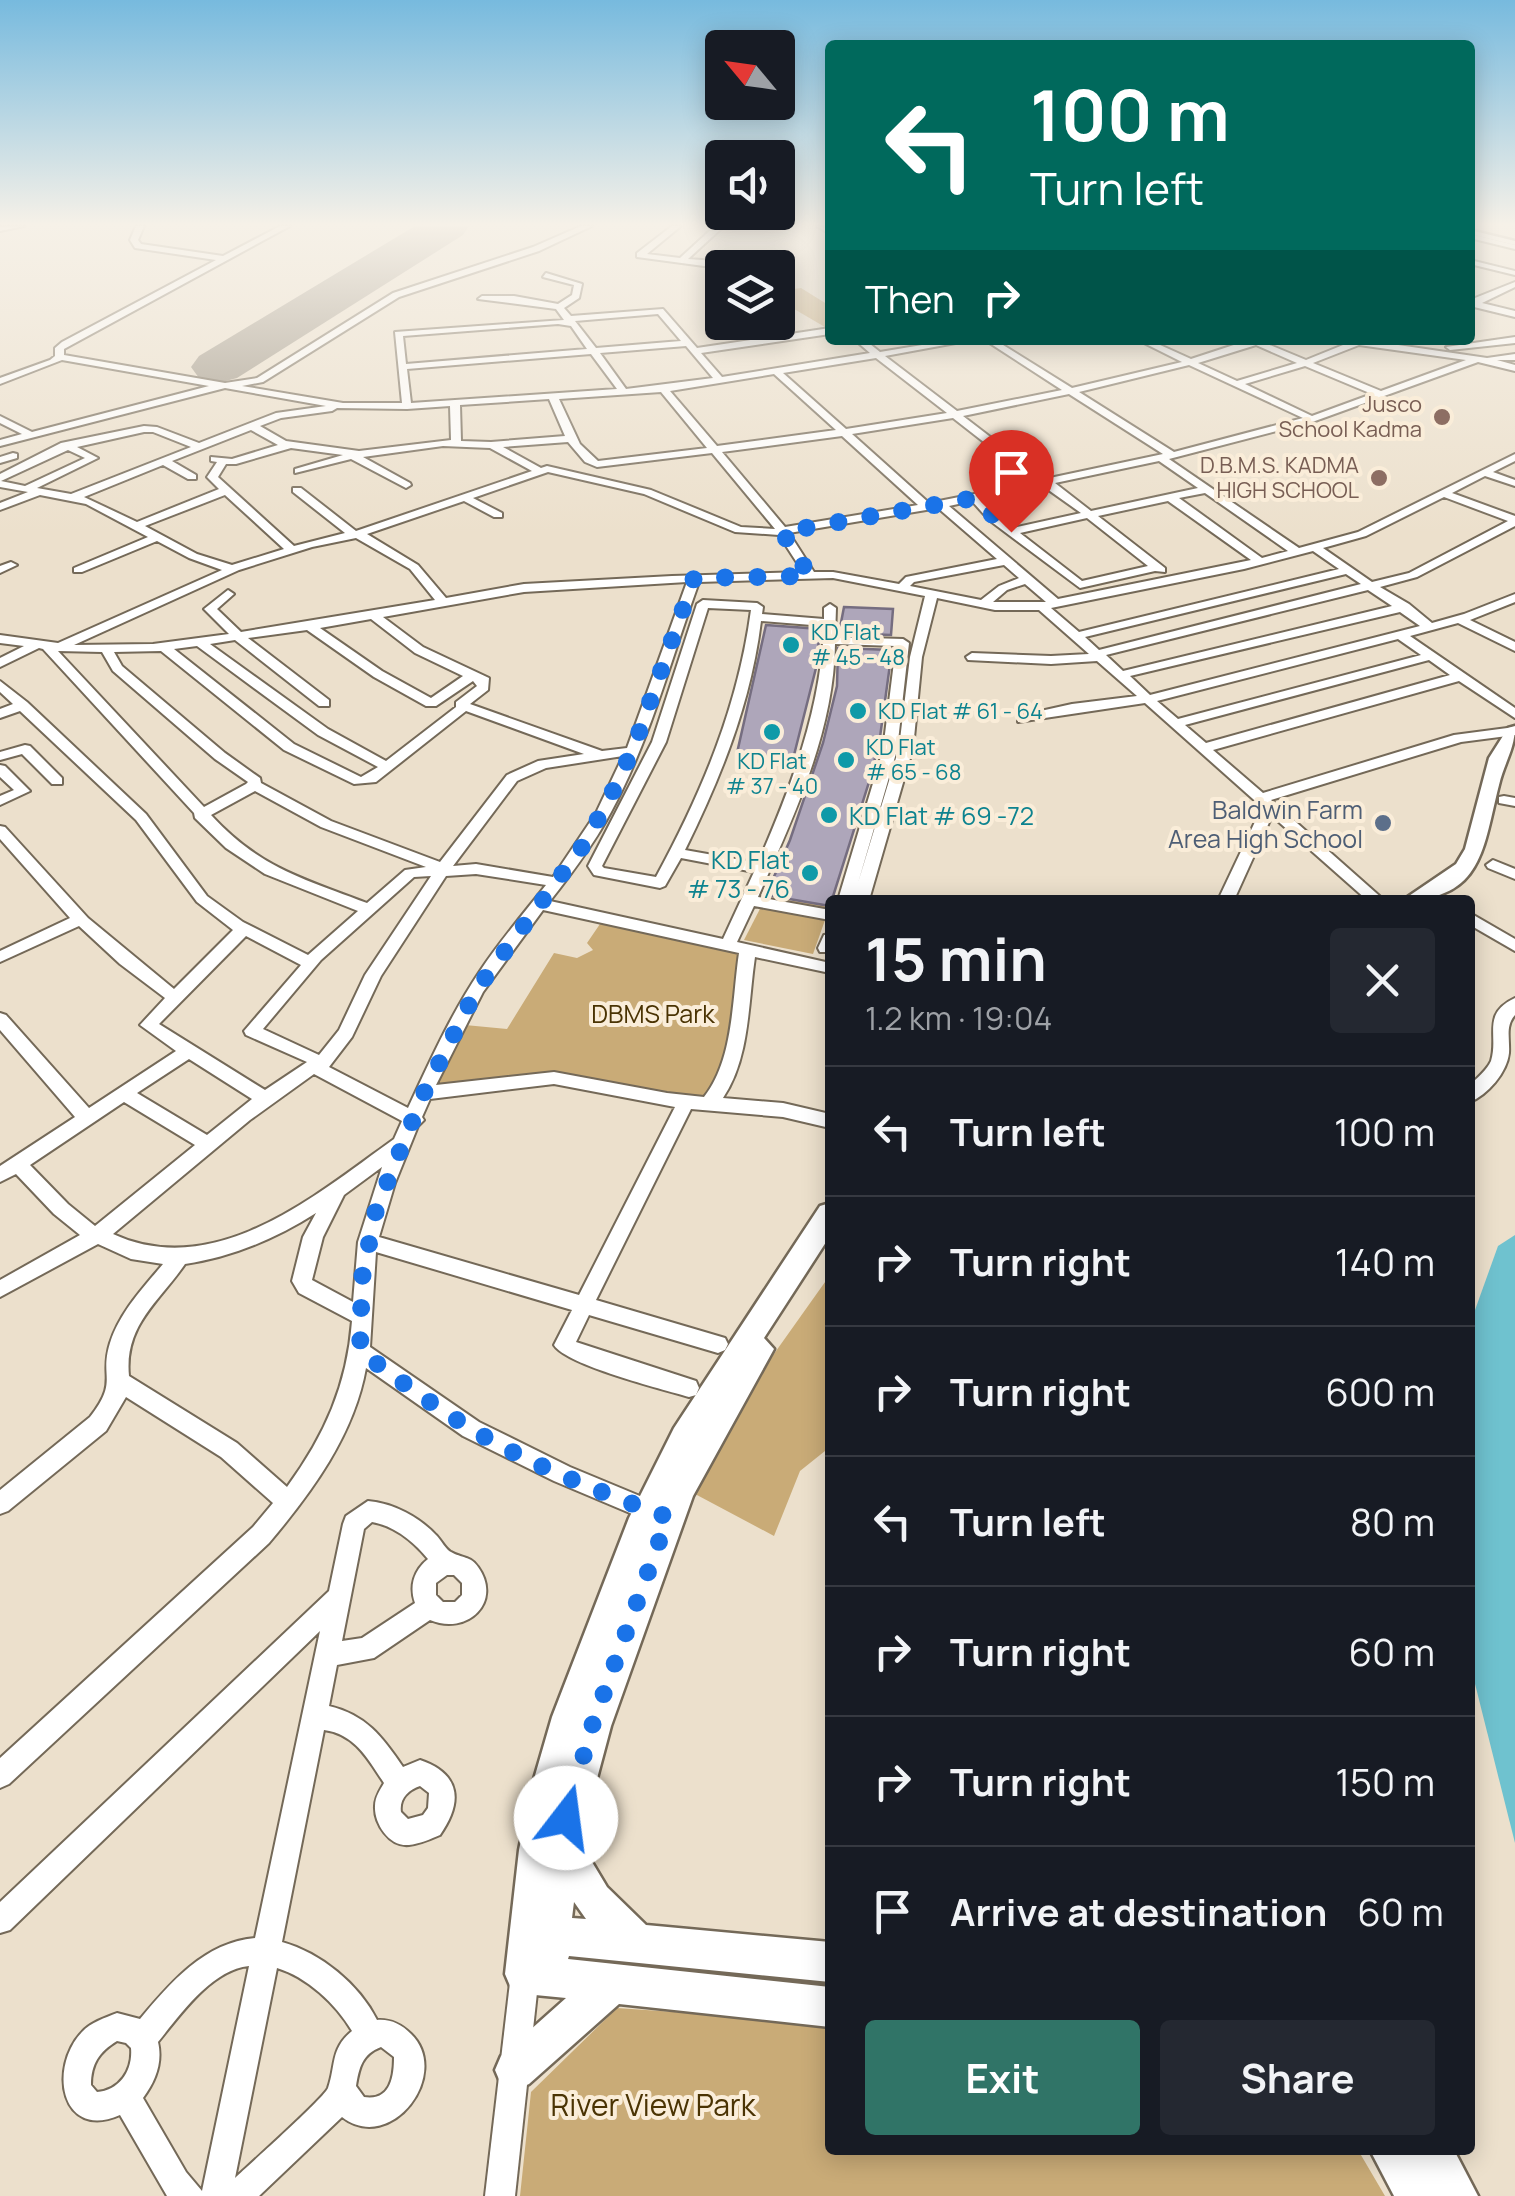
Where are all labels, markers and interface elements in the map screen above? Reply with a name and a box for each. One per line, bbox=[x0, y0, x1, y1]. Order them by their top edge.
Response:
north arrow bbox=[705, 30, 795, 120]
map controls bbox=[705, 30, 795, 340]
text: 100 m bbox=[1030, 66, 1230, 162]
icon: left bbox=[865, 80, 995, 210]
button: sound bbox=[705, 140, 795, 230]
text: Turn left bbox=[1030, 157, 1204, 219]
button: layers bbox=[705, 250, 795, 340]
icon: right bbox=[974, 270, 1029, 325]
text: Then bbox=[865, 272, 954, 324]
place label: Jusco School Kadma bbox=[1278, 389, 1422, 444]
marker: Jusco School Kadma bbox=[1431, 406, 1453, 428]
pin bbox=[969, 430, 1054, 533]
icon: arrive bbox=[984, 445, 1039, 500]
place label: D.B.M.S. KADMA HIGH SCHOOL bbox=[1200, 450, 1359, 505]
marker: D.B.M.S. KADMA HIGH SCHOOL bbox=[1368, 467, 1390, 489]
place label: KD Flat # 45 - 48 bbox=[811, 617, 905, 672]
marker: KD Flat # 45 - 48 bbox=[780, 634, 802, 656]
place label: KD Flat # 61 - 64 bbox=[878, 696, 1043, 726]
marker: KD Flat # 61 - 64 bbox=[847, 700, 869, 722]
marker: KD Flat # 37 - 40 bbox=[761, 721, 783, 743]
place label: KD Flat # 65 - 68 bbox=[866, 732, 961, 787]
place label: KD Flat # 37 - 40 bbox=[726, 746, 818, 801]
marker: KD Flat # 65 - 68 bbox=[835, 749, 857, 771]
place label: Baldwin Farm Area High School bbox=[1168, 792, 1363, 856]
place label: KD Flat # 69 -72 bbox=[849, 798, 1034, 833]
marker: KD Flat # 69 -72 bbox=[818, 804, 840, 826]
marker: Baldwin Farm Area High School bbox=[1372, 812, 1394, 834]
place label: KD Flat # 73 - 76 bbox=[687, 842, 790, 906]
marker: KD Flat # 73 - 76 bbox=[799, 862, 821, 884]
text: 15 min bbox=[865, 917, 1047, 999]
button: close bbox=[1330, 928, 1435, 1033]
park label: DBMS Park bbox=[591, 996, 715, 1031]
text: 1.2 km · 19:04 bbox=[865, 996, 1052, 1040]
icon: left bbox=[865, 1104, 920, 1159]
text: Turn left bbox=[950, 1105, 1106, 1157]
text: 100 m bbox=[1334, 1105, 1435, 1157]
icon: right bbox=[865, 1234, 920, 1289]
text: Turn right bbox=[950, 1235, 1131, 1287]
text: 140 m bbox=[1335, 1235, 1435, 1287]
icon: right bbox=[865, 1364, 920, 1419]
text: Turn right bbox=[950, 1365, 1131, 1417]
text: 600 m bbox=[1325, 1365, 1435, 1417]
icon: left bbox=[865, 1494, 920, 1549]
text: Turn left bbox=[950, 1495, 1106, 1547]
text: 80 m bbox=[1350, 1495, 1435, 1547]
icon: right bbox=[865, 1624, 920, 1679]
text: Turn right bbox=[950, 1625, 1131, 1677]
text: 60 m bbox=[1348, 1625, 1435, 1677]
icon: right bbox=[865, 1754, 920, 1809]
text: Turn right bbox=[950, 1755, 1131, 1807]
text: 150 m bbox=[1335, 1755, 1435, 1807]
position arrow bbox=[514, 1766, 618, 1870]
icon: arrive bbox=[865, 1884, 920, 1939]
text: Arrive at destination bbox=[950, 1885, 1327, 1937]
text: 60 m bbox=[1357, 1885, 1444, 1937]
button: Exit bbox=[865, 2020, 1140, 2135]
button: Share bbox=[1160, 2020, 1435, 2135]
park label: River View Park bbox=[550, 2084, 757, 2125]

